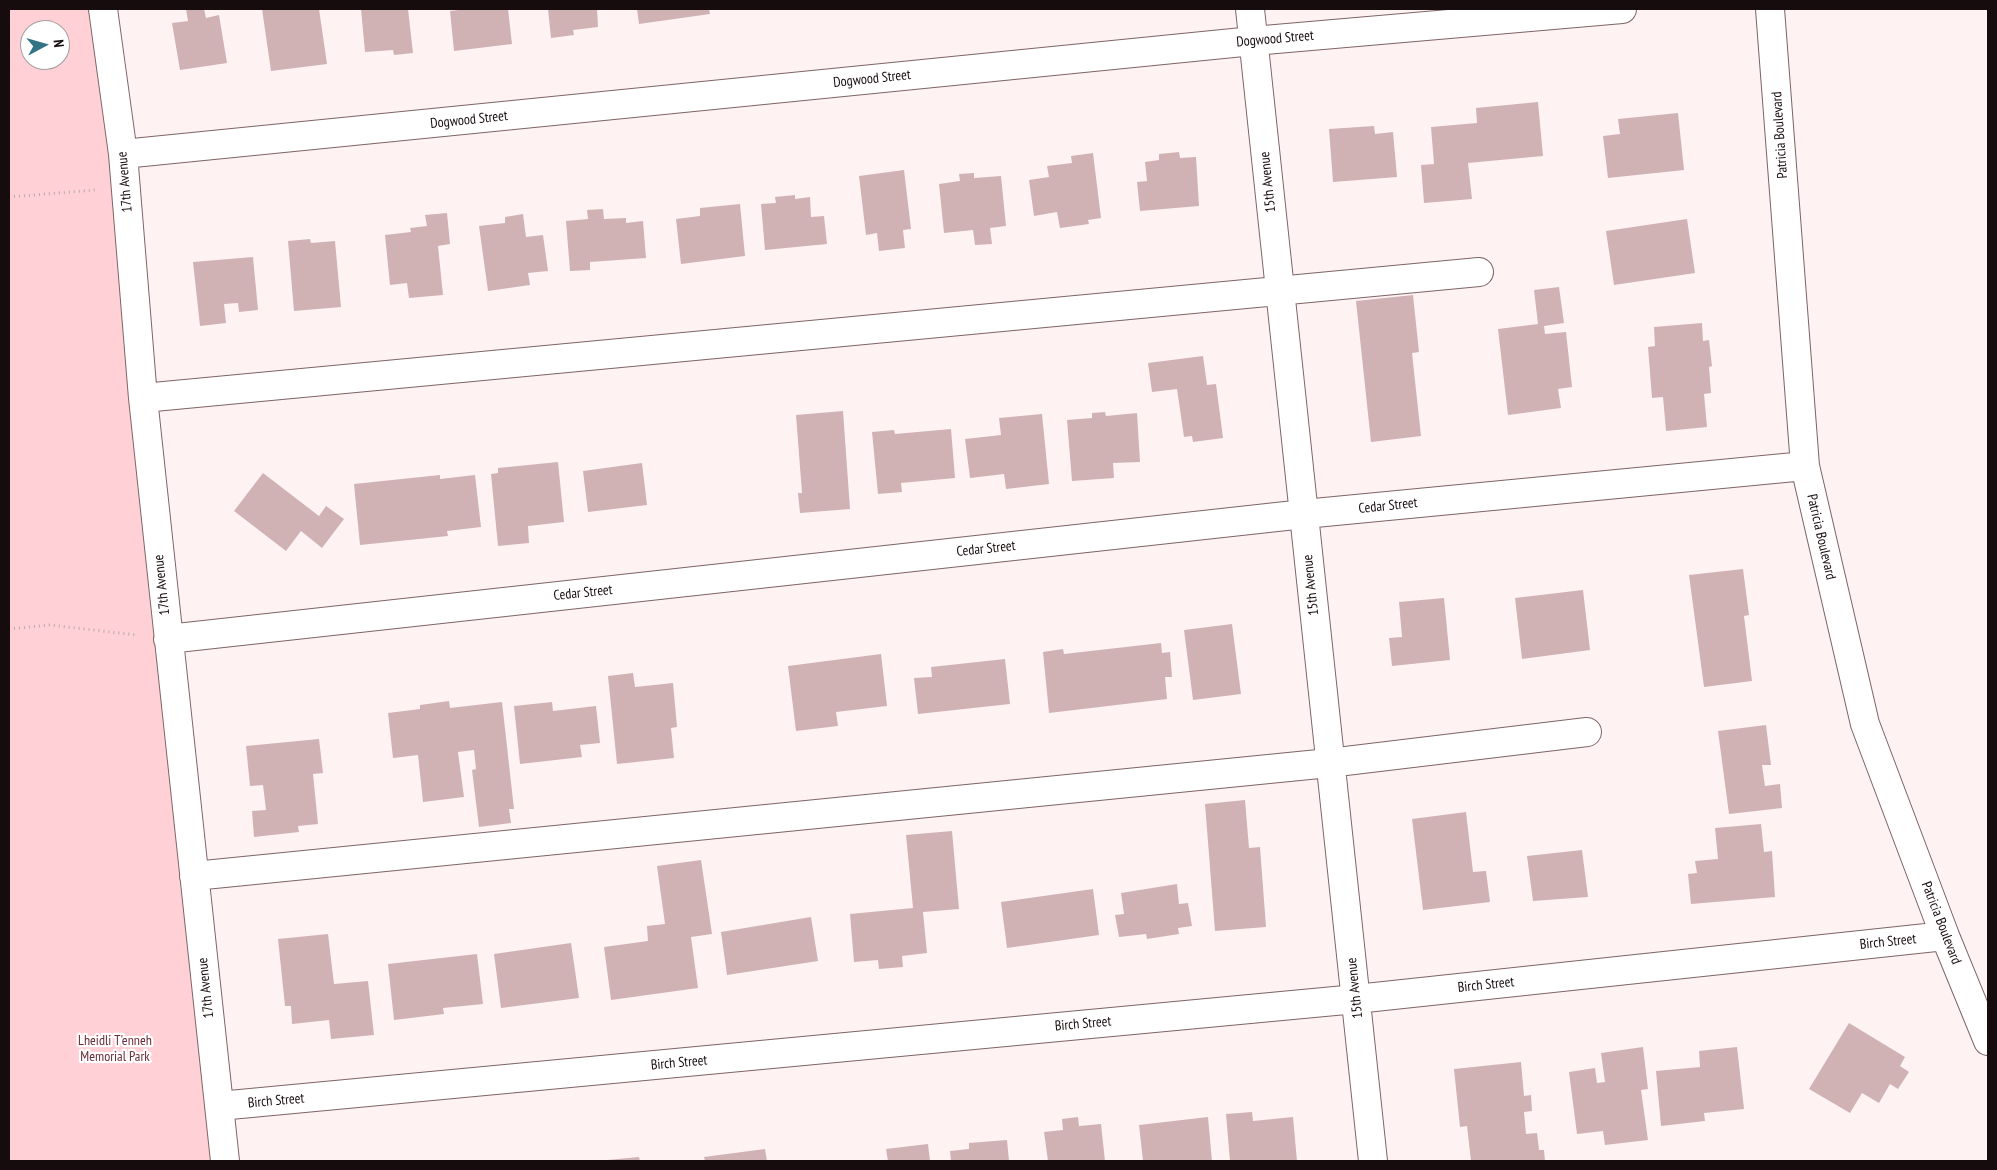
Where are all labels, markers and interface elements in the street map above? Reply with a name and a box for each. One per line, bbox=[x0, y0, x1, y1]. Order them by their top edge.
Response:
north arrow bbox=[20, 20, 70, 70]
street label: Dogwood Street bbox=[1236, 27, 1314, 51]
text: N bbox=[50, 39, 68, 48]
street label: Dogwood Street bbox=[832, 67, 912, 91]
street label: Patricia Boulevard bbox=[1769, 91, 1791, 179]
street label: Dogwood Street bbox=[429, 108, 509, 132]
street label: 17th Avenue bbox=[114, 151, 136, 213]
street label: 15th Avenue bbox=[1256, 151, 1280, 213]
street label: Patricia Boulevard bbox=[1803, 493, 1839, 581]
street label: Cedar Street bbox=[1358, 495, 1418, 517]
street label: Cedar Street bbox=[956, 538, 1016, 560]
street label: 17th Avenue bbox=[150, 554, 174, 616]
street label: 15th Avenue bbox=[1299, 554, 1323, 616]
street label: Cedar Street bbox=[553, 582, 613, 604]
street label: Patricia Boulevard bbox=[1918, 879, 1964, 967]
street label: Birch Street bbox=[1859, 931, 1917, 953]
street label: 17th Avenue bbox=[194, 957, 218, 1019]
street label: 15th Avenue bbox=[1343, 957, 1367, 1019]
street label: Birch Street bbox=[1457, 974, 1515, 996]
street label: Birch Street bbox=[1054, 1013, 1112, 1035]
park label: Lheidli T'enneh Memorial Park bbox=[78, 1033, 152, 1066]
street label: Birch Street bbox=[650, 1052, 708, 1074]
street label: Birch Street bbox=[247, 1090, 305, 1112]

